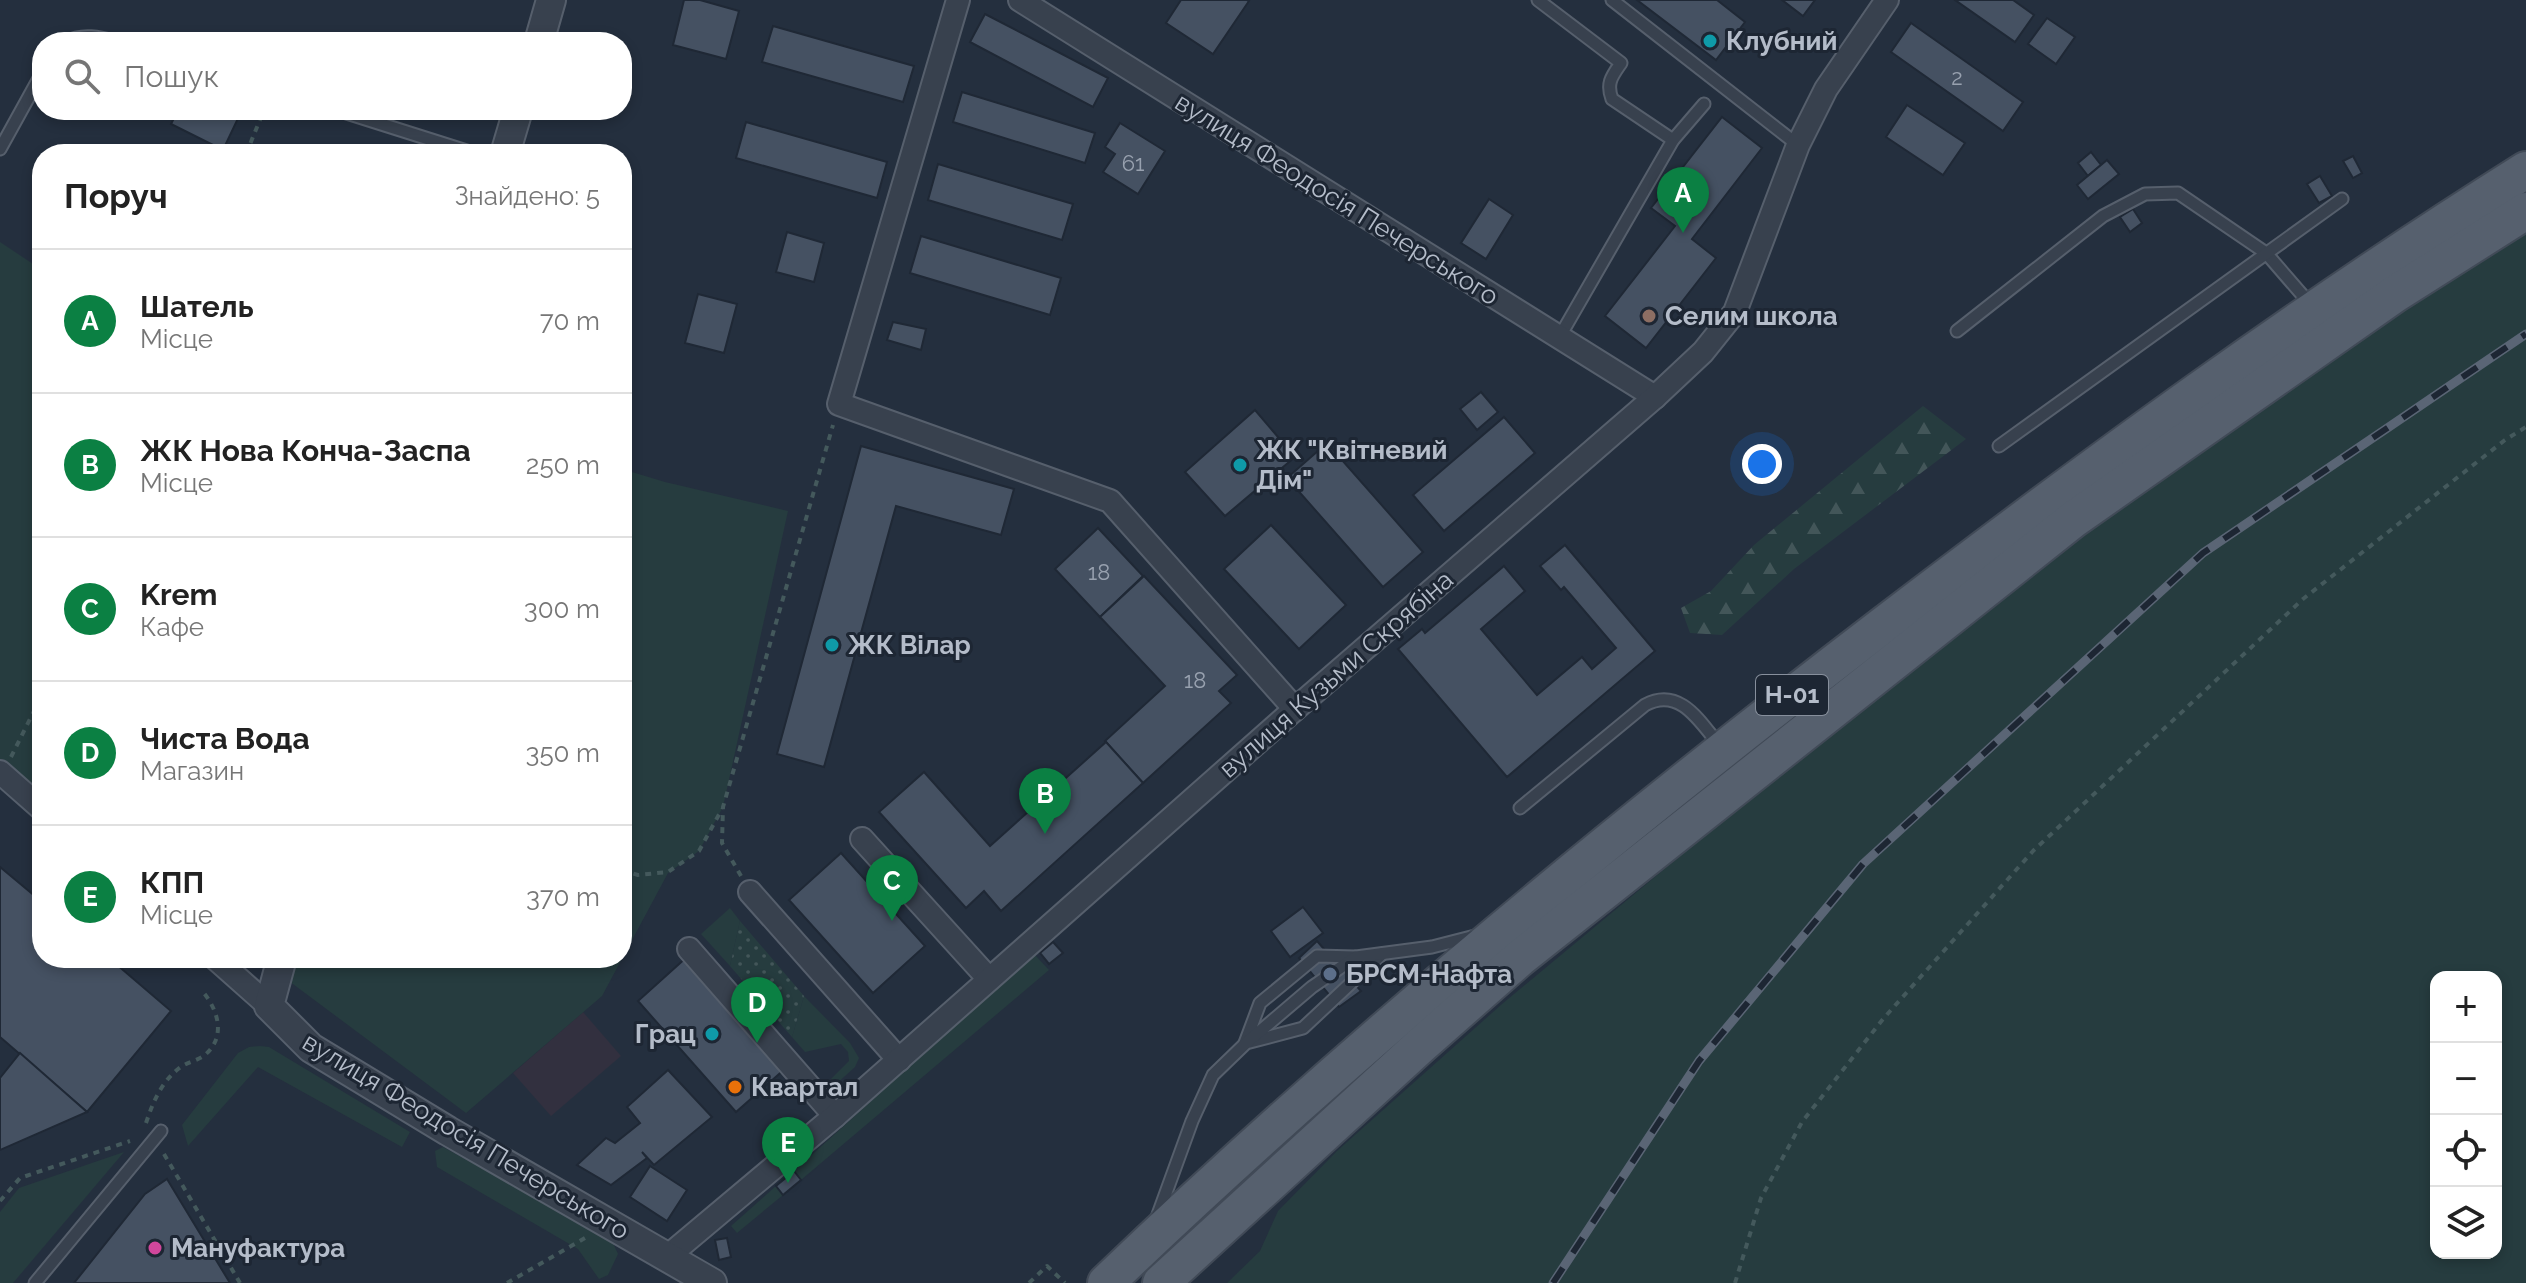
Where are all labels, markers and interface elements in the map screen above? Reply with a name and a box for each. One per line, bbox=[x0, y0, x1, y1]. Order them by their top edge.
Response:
place label: Клубний bbox=[1726, 26, 1837, 56]
search box bbox=[32, 32, 632, 120]
marker: Клубний bbox=[1701, 32, 1719, 50]
icon: search bbox=[60, 54, 104, 98]
text: Пошук bbox=[124, 59, 219, 94]
house number: 2 bbox=[1951, 64, 1963, 90]
street label: вулиця Феодосія Печерського bbox=[1170, 87, 1504, 311]
house number: 61 bbox=[1122, 150, 1144, 176]
pin: A bbox=[1657, 167, 1709, 233]
text: Поруч bbox=[64, 176, 168, 216]
text: Знайдено: 5 bbox=[454, 181, 600, 211]
text: Шатель bbox=[140, 289, 254, 324]
place label: Селим школа bbox=[1665, 301, 1838, 331]
text: A bbox=[81, 306, 99, 336]
text: 70 m bbox=[540, 306, 600, 336]
marker: Селим школа bbox=[1640, 307, 1658, 325]
text: Місце bbox=[140, 324, 213, 354]
text: ЖК Нова Конча-Заспа bbox=[140, 433, 471, 468]
place label: ЖК "Квітневий Дім" bbox=[1256, 435, 1447, 495]
your location bbox=[1742, 444, 1782, 484]
text: B bbox=[81, 450, 99, 480]
text: 250 m bbox=[526, 450, 600, 480]
marker: ЖК "Квітневий Дім" bbox=[1231, 456, 1249, 474]
text: Місце bbox=[140, 468, 213, 498]
house number: 18 bbox=[1088, 559, 1110, 585]
street label: вулиця Кузьми Скрябіна bbox=[1213, 564, 1459, 784]
text: Krem bbox=[140, 577, 217, 612]
text: C bbox=[81, 594, 99, 624]
text: 300 m bbox=[524, 594, 600, 624]
text: Кафе bbox=[140, 612, 204, 642]
place label: ЖК Вілар bbox=[848, 630, 971, 660]
marker: ЖК Вілар bbox=[823, 636, 841, 654]
house number: 18 bbox=[1184, 667, 1206, 693]
road number: Н-01 bbox=[1756, 675, 1828, 715]
text: Чиста Вода bbox=[140, 721, 310, 756]
text: D bbox=[81, 738, 99, 768]
text: 350 m bbox=[526, 738, 600, 768]
text: Магазин bbox=[140, 756, 244, 786]
pin: B bbox=[1019, 768, 1071, 834]
pin: C bbox=[866, 855, 918, 921]
text: КПП bbox=[140, 865, 204, 900]
text: E bbox=[82, 882, 98, 912]
text: 370 m bbox=[526, 882, 600, 912]
text: Місце bbox=[140, 900, 213, 930]
place label: БРСМ-Нафта bbox=[1346, 959, 1512, 989]
marker: БРСМ-Нафта bbox=[1321, 965, 1339, 983]
map controls bbox=[2430, 971, 2502, 1259]
button: + bbox=[2430, 971, 2502, 1043]
pin: D bbox=[731, 977, 783, 1043]
place label: Грац bbox=[635, 1019, 696, 1049]
marker: Грац bbox=[703, 1025, 721, 1043]
street label: вулиця Феодосія Печерського bbox=[297, 1026, 635, 1246]
button: − bbox=[2430, 1043, 2502, 1115]
place label: Квартал bbox=[751, 1072, 858, 1102]
marker: Квартал bbox=[726, 1078, 744, 1096]
button: locate bbox=[2430, 1115, 2502, 1187]
pin: E bbox=[762, 1117, 814, 1183]
button: layers bbox=[2430, 1187, 2502, 1259]
place label: Мануфактура bbox=[171, 1233, 345, 1263]
marker: Мануфактура bbox=[146, 1239, 164, 1257]

